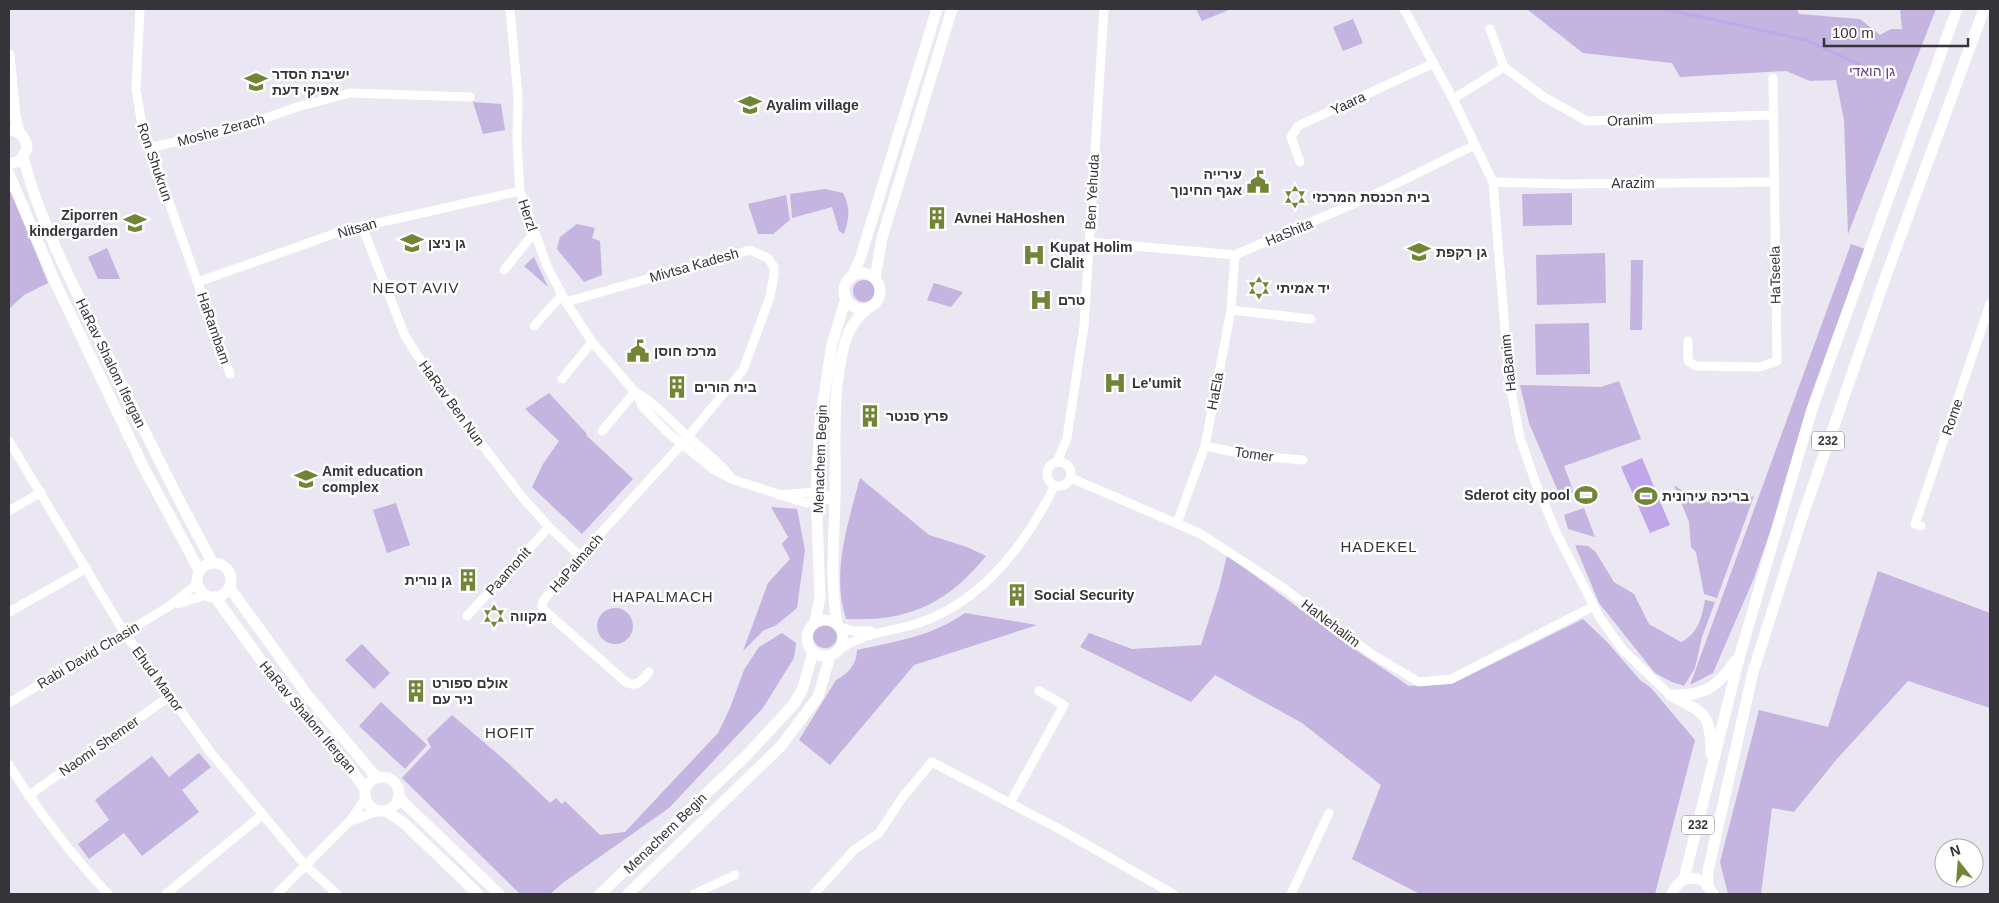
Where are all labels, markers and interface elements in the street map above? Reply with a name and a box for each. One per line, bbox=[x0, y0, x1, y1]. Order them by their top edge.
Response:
scale bar bbox=[1824, 15, 1968, 47]
text: 100 m bbox=[1832, 24, 1874, 41]
park label: גן הואדי bbox=[1849, 63, 1895, 79]
place label: ישיבת הסדר אפיקי דעת bbox=[272, 66, 350, 98]
school or university icon: ישיבת הסדר אפיקי דעת bbox=[243, 69, 269, 95]
street label: Yaara bbox=[1328, 88, 1368, 118]
school or university icon: Ayalim village bbox=[737, 92, 763, 118]
place label: Ayalim village bbox=[766, 97, 859, 113]
street label: Moshe Zerach bbox=[176, 111, 266, 149]
street label: Oranim bbox=[1607, 111, 1653, 129]
street label: Ron Shukrun bbox=[134, 121, 176, 203]
street label: Ben Yehuda bbox=[1082, 154, 1102, 230]
place label: עירייה אגף החינוך bbox=[1171, 166, 1242, 198]
public building icon: עירייה אגף החינוך bbox=[1245, 169, 1271, 195]
street label: Arazim bbox=[1611, 175, 1655, 191]
synagogue icon: בית הכנסת המרכזי bbox=[1282, 184, 1308, 210]
place label: בית הכנסת המרכזי bbox=[1312, 189, 1430, 205]
street label: Herzl bbox=[515, 197, 541, 233]
building icon: Avnei HaHoshen bbox=[924, 205, 950, 231]
place label: Ziporren kindergarden bbox=[29, 207, 118, 239]
school or university icon: Ziporren kindergarden bbox=[122, 210, 148, 236]
place label: Avnei HaHoshen bbox=[954, 210, 1065, 226]
street label: Nitsan bbox=[336, 215, 378, 241]
street label: HaShita bbox=[1263, 215, 1315, 249]
school or university icon: גן ניצן bbox=[399, 230, 425, 256]
place label: גן ניצן bbox=[428, 235, 466, 251]
place label: Kupat Holim Clalit bbox=[1050, 239, 1132, 271]
school or university icon: גן רקפת bbox=[1406, 239, 1432, 265]
hospital icon: Kupat Holim Clalit bbox=[1021, 242, 1047, 268]
place label: גן רקפת bbox=[1436, 244, 1488, 260]
street label: Mivtsa Kadesh bbox=[648, 245, 740, 285]
street label: HaTseela bbox=[1766, 245, 1784, 304]
synagogue icon: יד אמיתי bbox=[1246, 275, 1272, 301]
district label: NEOT AVIV bbox=[373, 279, 459, 296]
place label: יד אמיתי bbox=[1276, 280, 1330, 296]
hospital icon: טרם bbox=[1028, 287, 1054, 313]
street label: HaRambam bbox=[194, 290, 234, 366]
place label: טרם bbox=[1058, 292, 1085, 308]
street label: HaRav Shalom Ifergan bbox=[73, 296, 149, 430]
street label: HaBanim bbox=[1497, 334, 1519, 392]
public building icon: מרכז חוסן bbox=[625, 338, 651, 364]
place label: מרכז חוסן bbox=[654, 343, 717, 359]
street label: HaRav Ben Nun bbox=[416, 357, 488, 449]
hospital icon: Le'umit bbox=[1102, 370, 1128, 396]
street label: HaEla bbox=[1204, 371, 1227, 411]
building icon: בית הורים bbox=[664, 374, 690, 400]
place label: Le'umit bbox=[1132, 375, 1182, 391]
place label: בית הורים bbox=[694, 379, 757, 395]
street label: Rome bbox=[1938, 397, 1966, 437]
building icon: פרץ סנטר bbox=[857, 403, 883, 429]
street label: Menachem Begin bbox=[810, 404, 830, 514]
place label: פרץ סנטר bbox=[886, 408, 948, 424]
road number: 232 bbox=[1812, 432, 1844, 451]
street label: Tomer bbox=[1234, 443, 1275, 465]
place label: Amit education complex bbox=[322, 463, 423, 495]
school or university icon: Amit education complex bbox=[293, 466, 319, 492]
sports icon: Sderot city pool bbox=[1573, 482, 1599, 508]
sports icon: בריכה עירונית bbox=[1633, 483, 1659, 509]
place label: Sderot city pool bbox=[1464, 487, 1570, 503]
place label: בריכה עירונית bbox=[1662, 488, 1749, 504]
street label: HaPalmach bbox=[546, 530, 606, 596]
district label: HADEKEL bbox=[1340, 538, 1418, 555]
street label: Paamonit bbox=[482, 544, 534, 598]
building icon: גן נורית bbox=[455, 567, 481, 593]
place label: גן נורית bbox=[405, 572, 452, 588]
building icon: Social Security bbox=[1004, 582, 1030, 608]
place label: Social Security bbox=[1034, 587, 1135, 603]
district label: HAPALMACH bbox=[612, 588, 714, 605]
street label: HaNehalim bbox=[1299, 596, 1363, 650]
synagogue icon: מקווה bbox=[481, 603, 507, 629]
place label: מקווה bbox=[510, 608, 547, 624]
street label: Rabi David Chasin bbox=[34, 618, 142, 692]
street label: Ehud Manor bbox=[129, 643, 187, 715]
street label: HaRav Shalom Ifergan bbox=[256, 658, 360, 776]
place label: אולם ספורט ניר עם bbox=[432, 675, 509, 707]
building icon: אולם ספורט ניר עם bbox=[403, 678, 429, 704]
street label: Naomi Shemer bbox=[56, 712, 142, 779]
district label: HOFIT bbox=[485, 724, 535, 741]
street label: Menachem Begin bbox=[620, 789, 710, 877]
road number: 232 bbox=[1682, 816, 1714, 834]
north arrow bbox=[1934, 838, 1984, 888]
text: N bbox=[1948, 841, 1962, 860]

